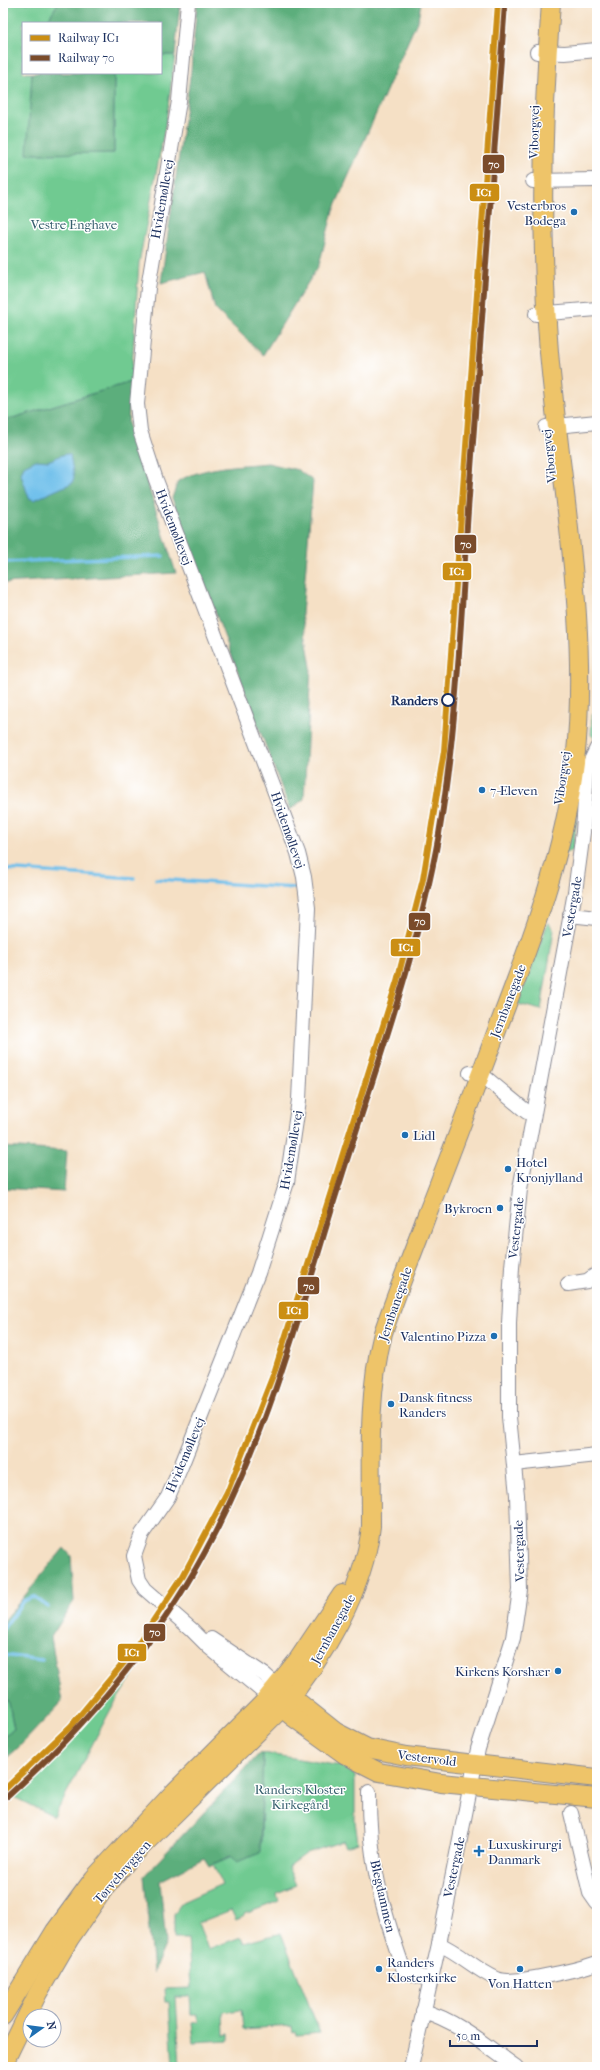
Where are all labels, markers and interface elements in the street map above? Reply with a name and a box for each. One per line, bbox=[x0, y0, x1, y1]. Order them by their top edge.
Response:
legend bbox=[22, 22, 162, 74]
text: Railway IC1 bbox=[58, 31, 119, 45]
text: Railway 70 bbox=[58, 51, 115, 65]
street label: Viborgvej bbox=[526, 105, 542, 160]
line badge: 70 bbox=[482, 154, 505, 174]
street label: Hvidemøllevej bbox=[148, 158, 176, 240]
text: 70 bbox=[487, 158, 500, 171]
line badge: IC1 bbox=[469, 183, 500, 202]
text: IC1 bbox=[476, 186, 492, 199]
place label: Vesterbros Bodega bbox=[506, 198, 567, 228]
marker: Vesterbros Bodega bbox=[569, 207, 579, 217]
park label: Vestre Enghave bbox=[30, 217, 118, 232]
street label: Viborgvej bbox=[539, 428, 559, 485]
street label: Hvidemøllevej bbox=[153, 487, 195, 567]
line badge: 70 bbox=[454, 534, 477, 554]
text: 70 bbox=[459, 538, 472, 551]
line badge: IC1 bbox=[442, 562, 472, 581]
text: IC1 bbox=[449, 565, 465, 578]
place label: Randers bbox=[391, 693, 438, 708]
marker: Randers bbox=[441, 693, 455, 707]
street label: Viborgvej bbox=[551, 750, 573, 807]
place label: 7-Eleven bbox=[490, 783, 538, 798]
marker: 7-Eleven bbox=[477, 785, 487, 795]
street label: Hvidemøllevej bbox=[268, 790, 308, 870]
street label: Vestergade bbox=[559, 875, 585, 940]
line badge: 70 bbox=[408, 912, 431, 931]
text: 70 bbox=[413, 915, 426, 928]
line badge: IC1 bbox=[390, 938, 421, 957]
text: IC1 bbox=[398, 941, 414, 954]
street label: Jernbanegade bbox=[487, 962, 529, 1041]
street label: Hvidemøllevej bbox=[277, 1109, 305, 1191]
place label: Lidl bbox=[413, 1128, 436, 1143]
marker: Lidl bbox=[400, 1130, 410, 1140]
place label: Hotel Kronjylland bbox=[516, 1155, 584, 1185]
marker: Hotel Kronjylland bbox=[503, 1164, 513, 1174]
street label: Vestergade bbox=[505, 1196, 527, 1261]
place label: Bykroen bbox=[444, 1201, 492, 1216]
marker: Bykroen bbox=[495, 1203, 505, 1213]
street label: Jernbanegade bbox=[375, 1265, 415, 1344]
line badge: 70 bbox=[297, 1276, 320, 1295]
text: 70 bbox=[302, 1280, 315, 1293]
line badge: IC1 bbox=[278, 1301, 309, 1320]
text: IC1 bbox=[286, 1304, 302, 1317]
place label: Valentino Pizza bbox=[399, 1329, 487, 1344]
marker: Valentino Pizza bbox=[489, 1331, 499, 1341]
place label: Dansk fitness Randers bbox=[399, 1390, 472, 1420]
marker: Dansk fitness Randers bbox=[386, 1399, 396, 1409]
street label: Hvidemøllevej bbox=[162, 1415, 208, 1495]
street label: Vestergade bbox=[510, 1519, 528, 1583]
street label: Jernbanegade bbox=[307, 1591, 359, 1667]
line badge: 70 bbox=[143, 1623, 166, 1642]
text: 70 bbox=[148, 1626, 161, 1639]
line badge: IC1 bbox=[117, 1643, 147, 1662]
text: IC1 bbox=[124, 1646, 140, 1659]
place label: Kirkens Korshær bbox=[455, 1664, 550, 1679]
marker: Kirkens Korshær bbox=[553, 1666, 563, 1676]
street label: Vestervold bbox=[396, 1747, 458, 1769]
park label: Randers Kloster Kirkegård bbox=[255, 1782, 346, 1812]
street label: Vestergade bbox=[440, 1835, 468, 1900]
street label: Tørvebryggen bbox=[90, 1837, 154, 1907]
place label: Luxuskirurgi Danmark bbox=[488, 1837, 562, 1867]
marker: Luxuskirurgi Danmark bbox=[473, 1845, 485, 1857]
street label: Blegdammen bbox=[367, 1858, 399, 1934]
place label: Randers Klosterkirke bbox=[387, 1955, 457, 1985]
marker: Randers Klosterkirke bbox=[374, 1964, 384, 1974]
marker: Von Hatten bbox=[515, 1964, 525, 1974]
place label: Von Hatten bbox=[487, 1976, 552, 1991]
north arrow bbox=[22, 2008, 62, 2048]
text: N bbox=[44, 2020, 59, 2032]
scale bar bbox=[450, 2022, 537, 2048]
text: 50 m bbox=[456, 2029, 480, 2043]

